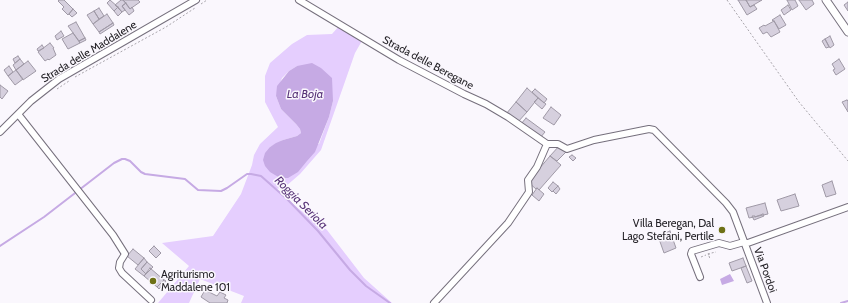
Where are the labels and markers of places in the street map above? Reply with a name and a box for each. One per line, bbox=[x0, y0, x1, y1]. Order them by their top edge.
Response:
place label: Villa Beregan, Dal Lago Stefani, Pertile bbox=[622, 217, 714, 243]
marker: Villa Beregan, Dal Lago Stefani, Pertile bbox=[717, 225, 727, 235]
place label: Agriturismo Maddalene 101 bbox=[161, 268, 230, 294]
marker: Agriturismo Maddalene 101 bbox=[148, 276, 158, 286]

